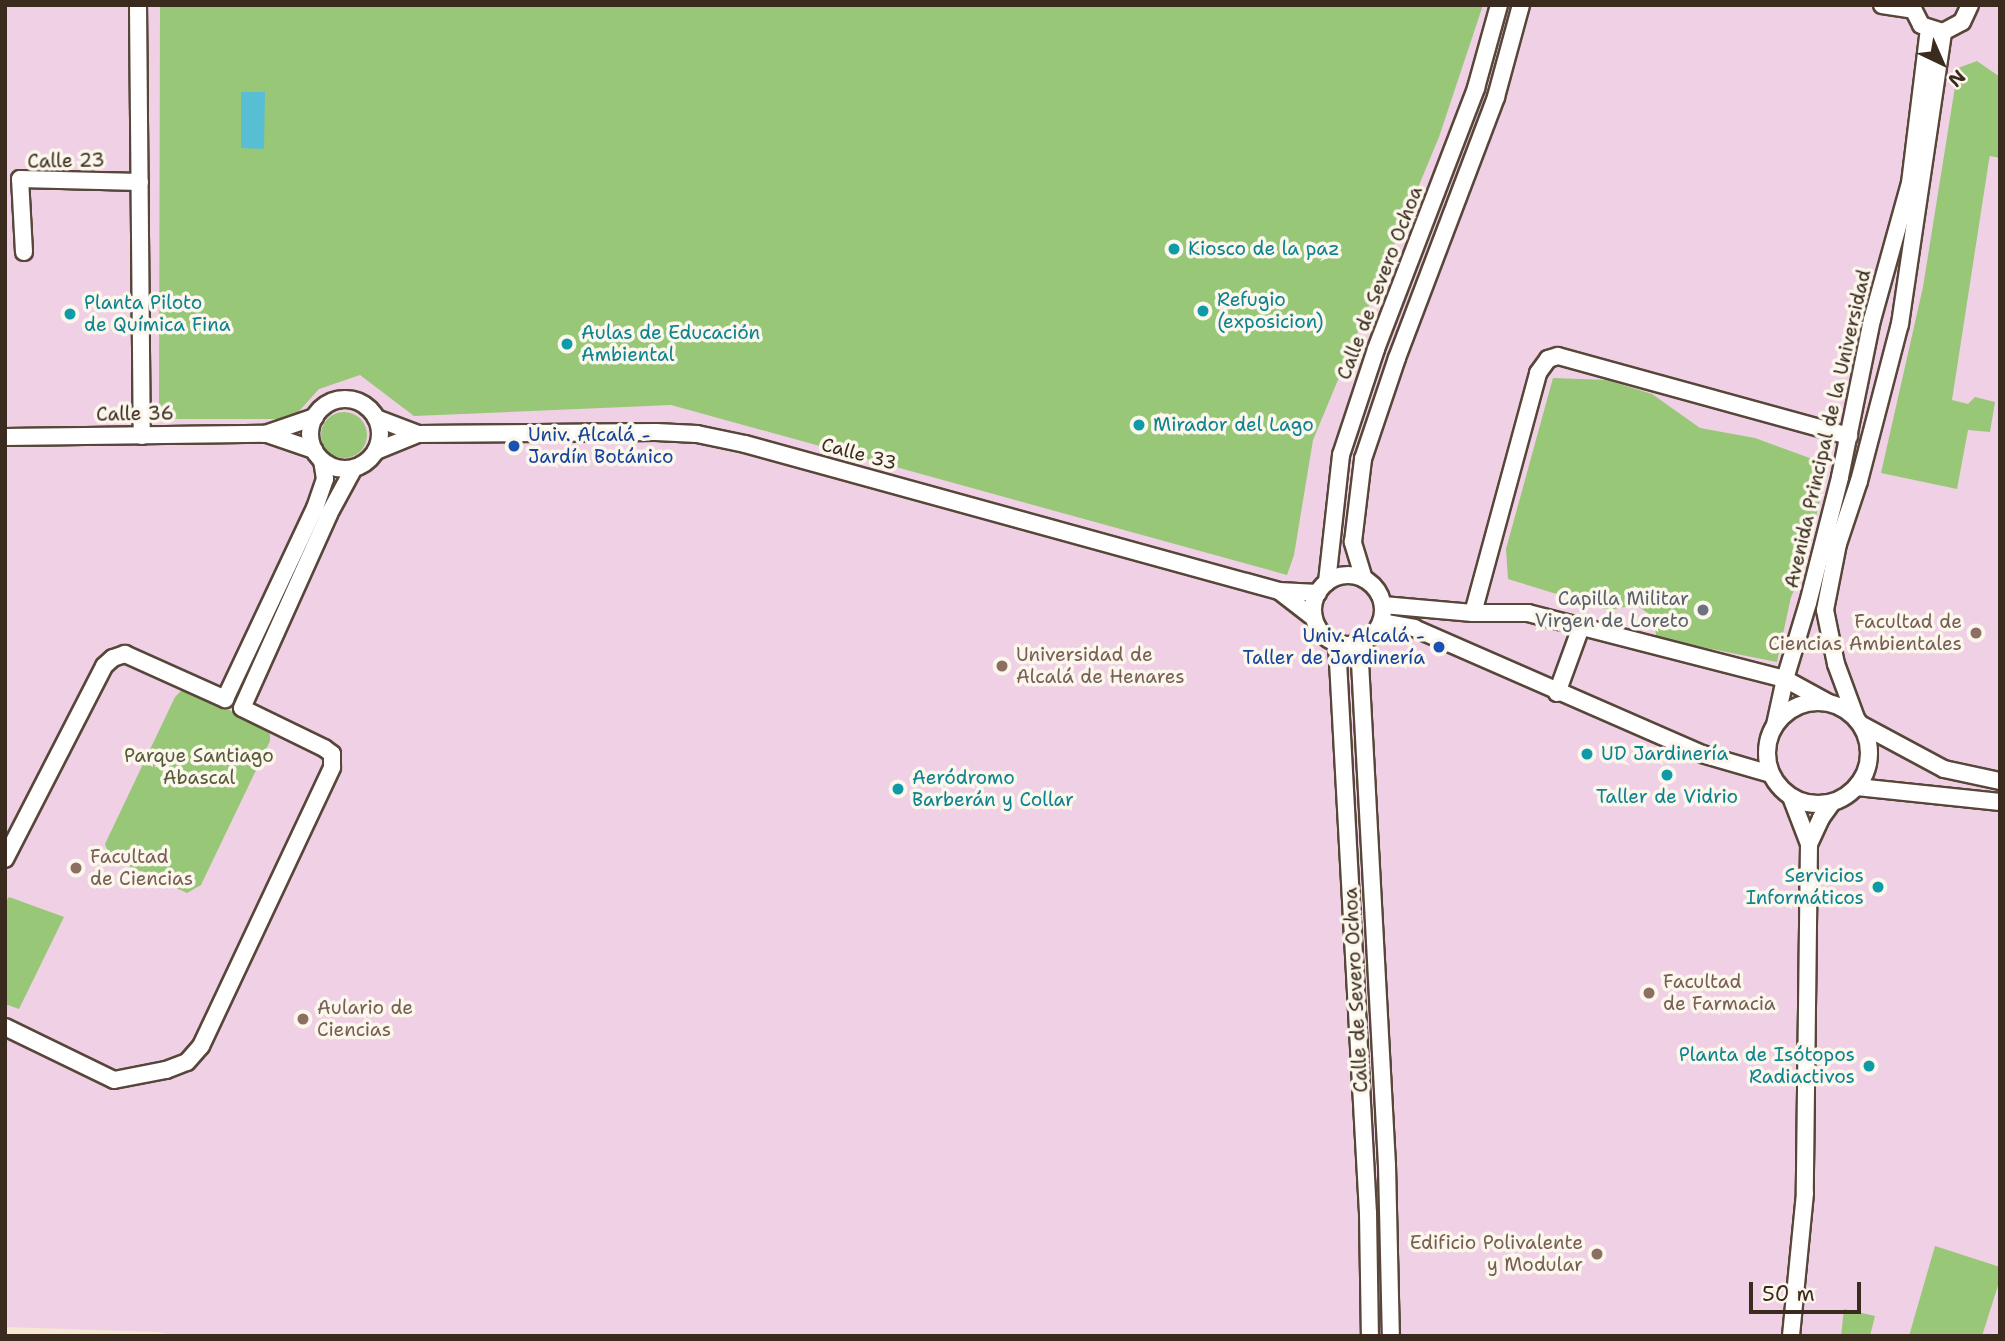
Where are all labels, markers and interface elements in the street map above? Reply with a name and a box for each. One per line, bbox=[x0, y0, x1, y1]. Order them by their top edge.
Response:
north arrow bbox=[1907, 28, 1977, 98]
text: N bbox=[1943, 64, 1971, 93]
street label: Calle 23 bbox=[27, 149, 105, 173]
street label: Calle de Severo Ochoa bbox=[1333, 183, 1427, 383]
place label: Kiosco de la paz bbox=[1188, 238, 1340, 260]
marker: Kiosco de la paz bbox=[1166, 241, 1182, 257]
street label: Avenida Principal de la Universidad bbox=[1780, 268, 1876, 590]
place label: Refugio (exposicion) bbox=[1217, 289, 1323, 333]
place label: Planta Piloto de Química Fina bbox=[84, 292, 231, 336]
marker: Refugio (exposicion) bbox=[1195, 303, 1211, 319]
marker: Planta Piloto de Química Fina bbox=[62, 306, 78, 322]
place label: Aulas de Educación Ambiental bbox=[581, 322, 760, 366]
marker: Aulas de Educación Ambiental bbox=[559, 336, 575, 352]
street label: Calle 36 bbox=[96, 402, 174, 426]
place label: Mirador del Lago bbox=[1153, 414, 1314, 436]
marker: Mirador del Lago bbox=[1131, 417, 1147, 433]
place label: Univ. Alcalá - Jardín Botánico bbox=[528, 424, 673, 468]
street label: Calle 33 bbox=[819, 433, 899, 475]
marker: Univ. Alcalá - Jardín Botánico bbox=[506, 438, 522, 454]
place label: Capilla Militar Virgen de Loreto bbox=[1535, 588, 1689, 632]
marker: Capilla Militar Virgen de Loreto bbox=[1695, 602, 1711, 618]
place label: Facultad de Ciencias Ambientales bbox=[1768, 611, 1962, 655]
place label: Univ. Alcalá - Taller de Jardinería bbox=[1242, 625, 1425, 669]
marker: Facultad de Ciencias Ambientales bbox=[1968, 625, 1984, 641]
marker: Univ. Alcalá - Taller de Jardinería bbox=[1431, 639, 1447, 655]
place label: Universidad de Alcalá de Henares bbox=[1016, 644, 1185, 688]
marker: Universidad de Alcalá de Henares bbox=[994, 658, 1010, 674]
place label: UD Jardinería bbox=[1601, 743, 1728, 765]
park label: Parque Santiago Abascal bbox=[124, 745, 274, 789]
marker: UD Jardinería bbox=[1579, 746, 1595, 762]
place label: Aeródromo Barberán y Collar bbox=[912, 767, 1074, 811]
marker: Taller de Vidrio bbox=[1659, 767, 1675, 783]
marker: Aeródromo Barberán y Collar bbox=[890, 781, 906, 797]
place label: Taller de Vidrio bbox=[1596, 786, 1738, 808]
place label: Facultad de Ciencias bbox=[90, 846, 193, 890]
marker: Facultad de Ciencias bbox=[68, 860, 84, 876]
place label: Servicios Informáticos bbox=[1746, 865, 1864, 909]
marker: Servicios Informáticos bbox=[1870, 879, 1886, 895]
street label: Calle de Severo Ochoa bbox=[1339, 887, 1373, 1093]
place label: Facultad de Farmacia bbox=[1663, 971, 1776, 1015]
marker: Facultad de Farmacia bbox=[1641, 985, 1657, 1001]
place label: Aulario de Ciencias bbox=[317, 997, 413, 1041]
marker: Aulario de Ciencias bbox=[295, 1011, 311, 1027]
place label: Planta de Isótopos Radiactivos bbox=[1679, 1044, 1855, 1088]
marker: Planta de Isótopos Radiactivos bbox=[1861, 1058, 1877, 1074]
place label: Edificio Polivalente y Modular bbox=[1410, 1232, 1583, 1276]
marker: Edificio Polivalente y Modular bbox=[1589, 1246, 1605, 1262]
scale bar bbox=[1753, 1268, 1865, 1312]
text: 50 m bbox=[1762, 1280, 1815, 1308]

